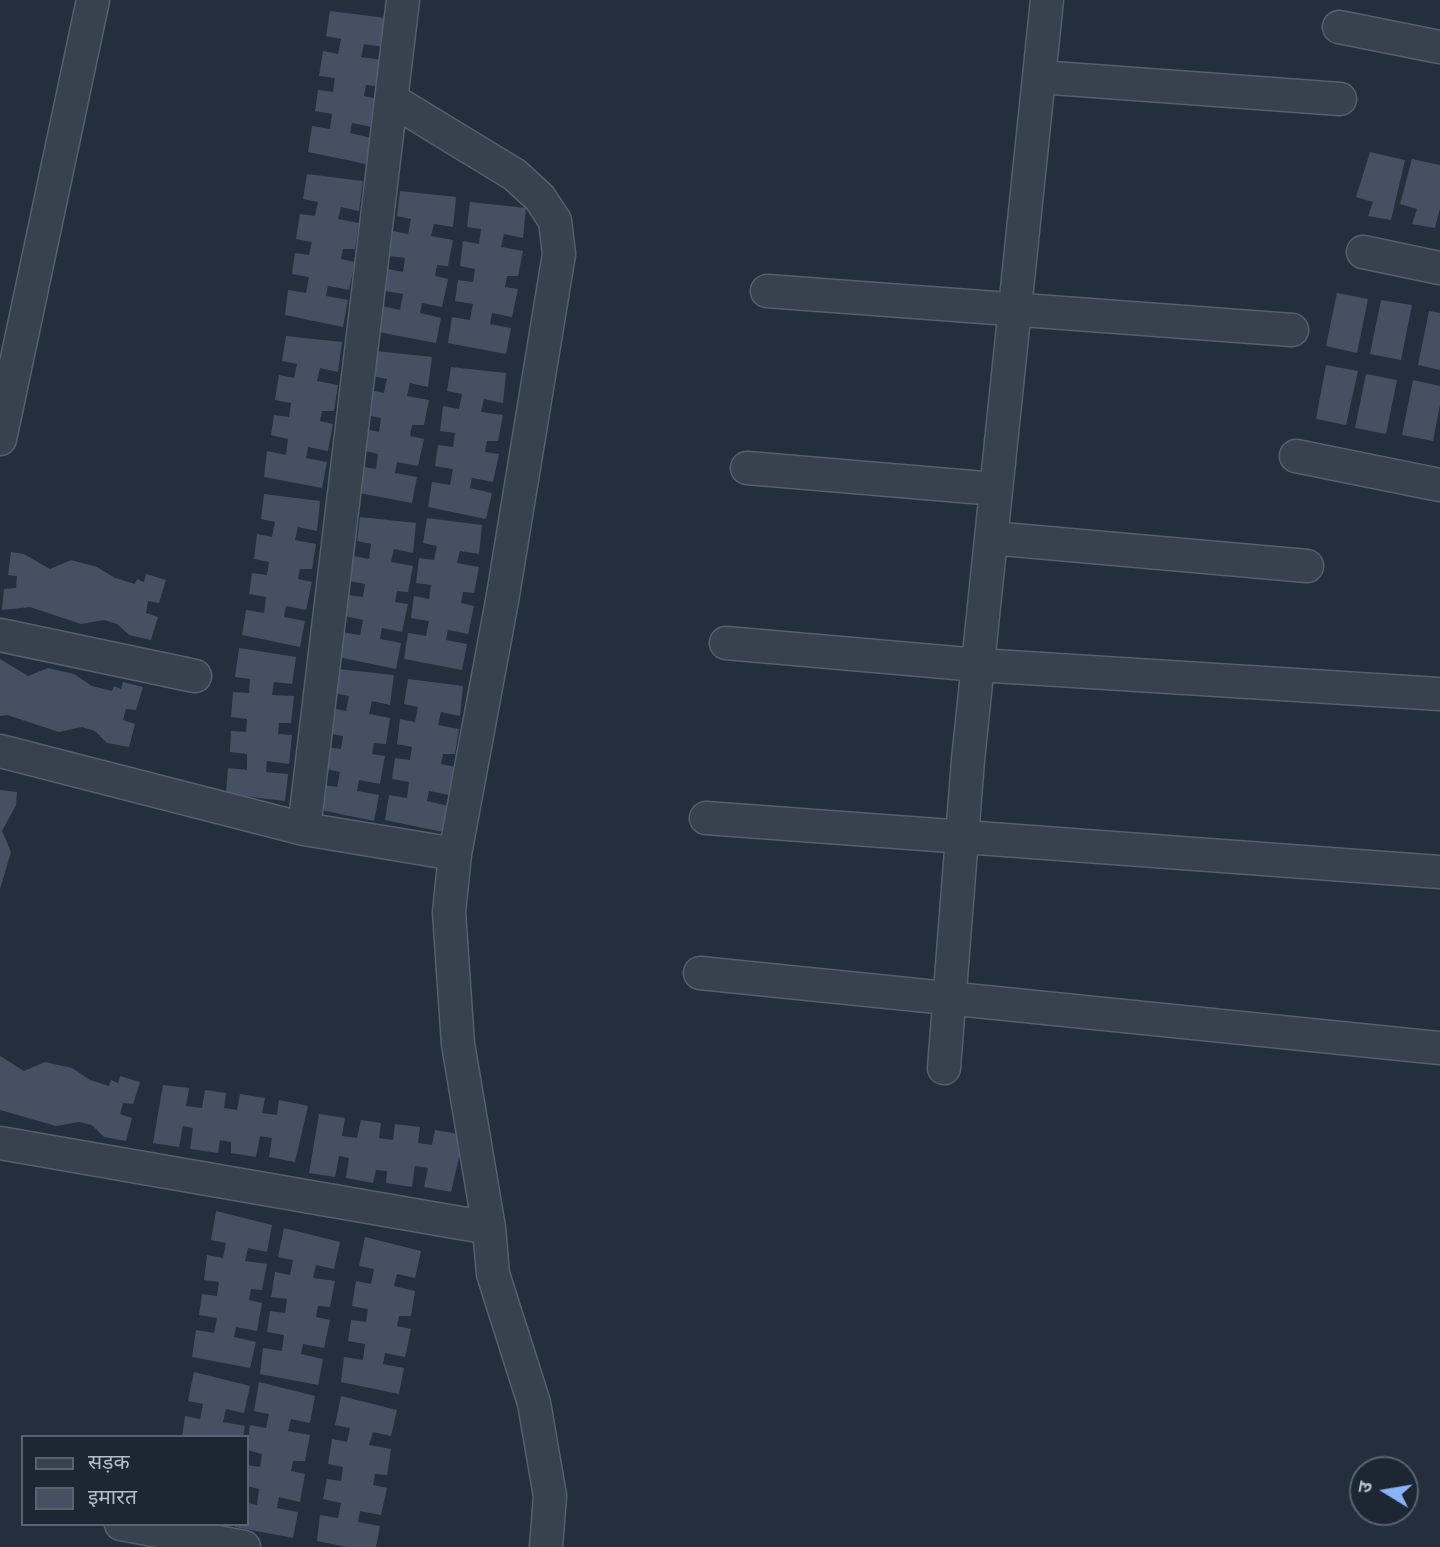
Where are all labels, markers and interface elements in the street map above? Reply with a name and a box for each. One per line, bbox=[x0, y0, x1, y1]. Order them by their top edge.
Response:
legend bbox=[21, 1435, 248, 1526]
text: सड़क bbox=[88, 1449, 130, 1474]
north arrow bbox=[1349, 1456, 1419, 1526]
text: उ bbox=[1353, 1480, 1377, 1495]
text: इमारत bbox=[88, 1484, 137, 1509]

